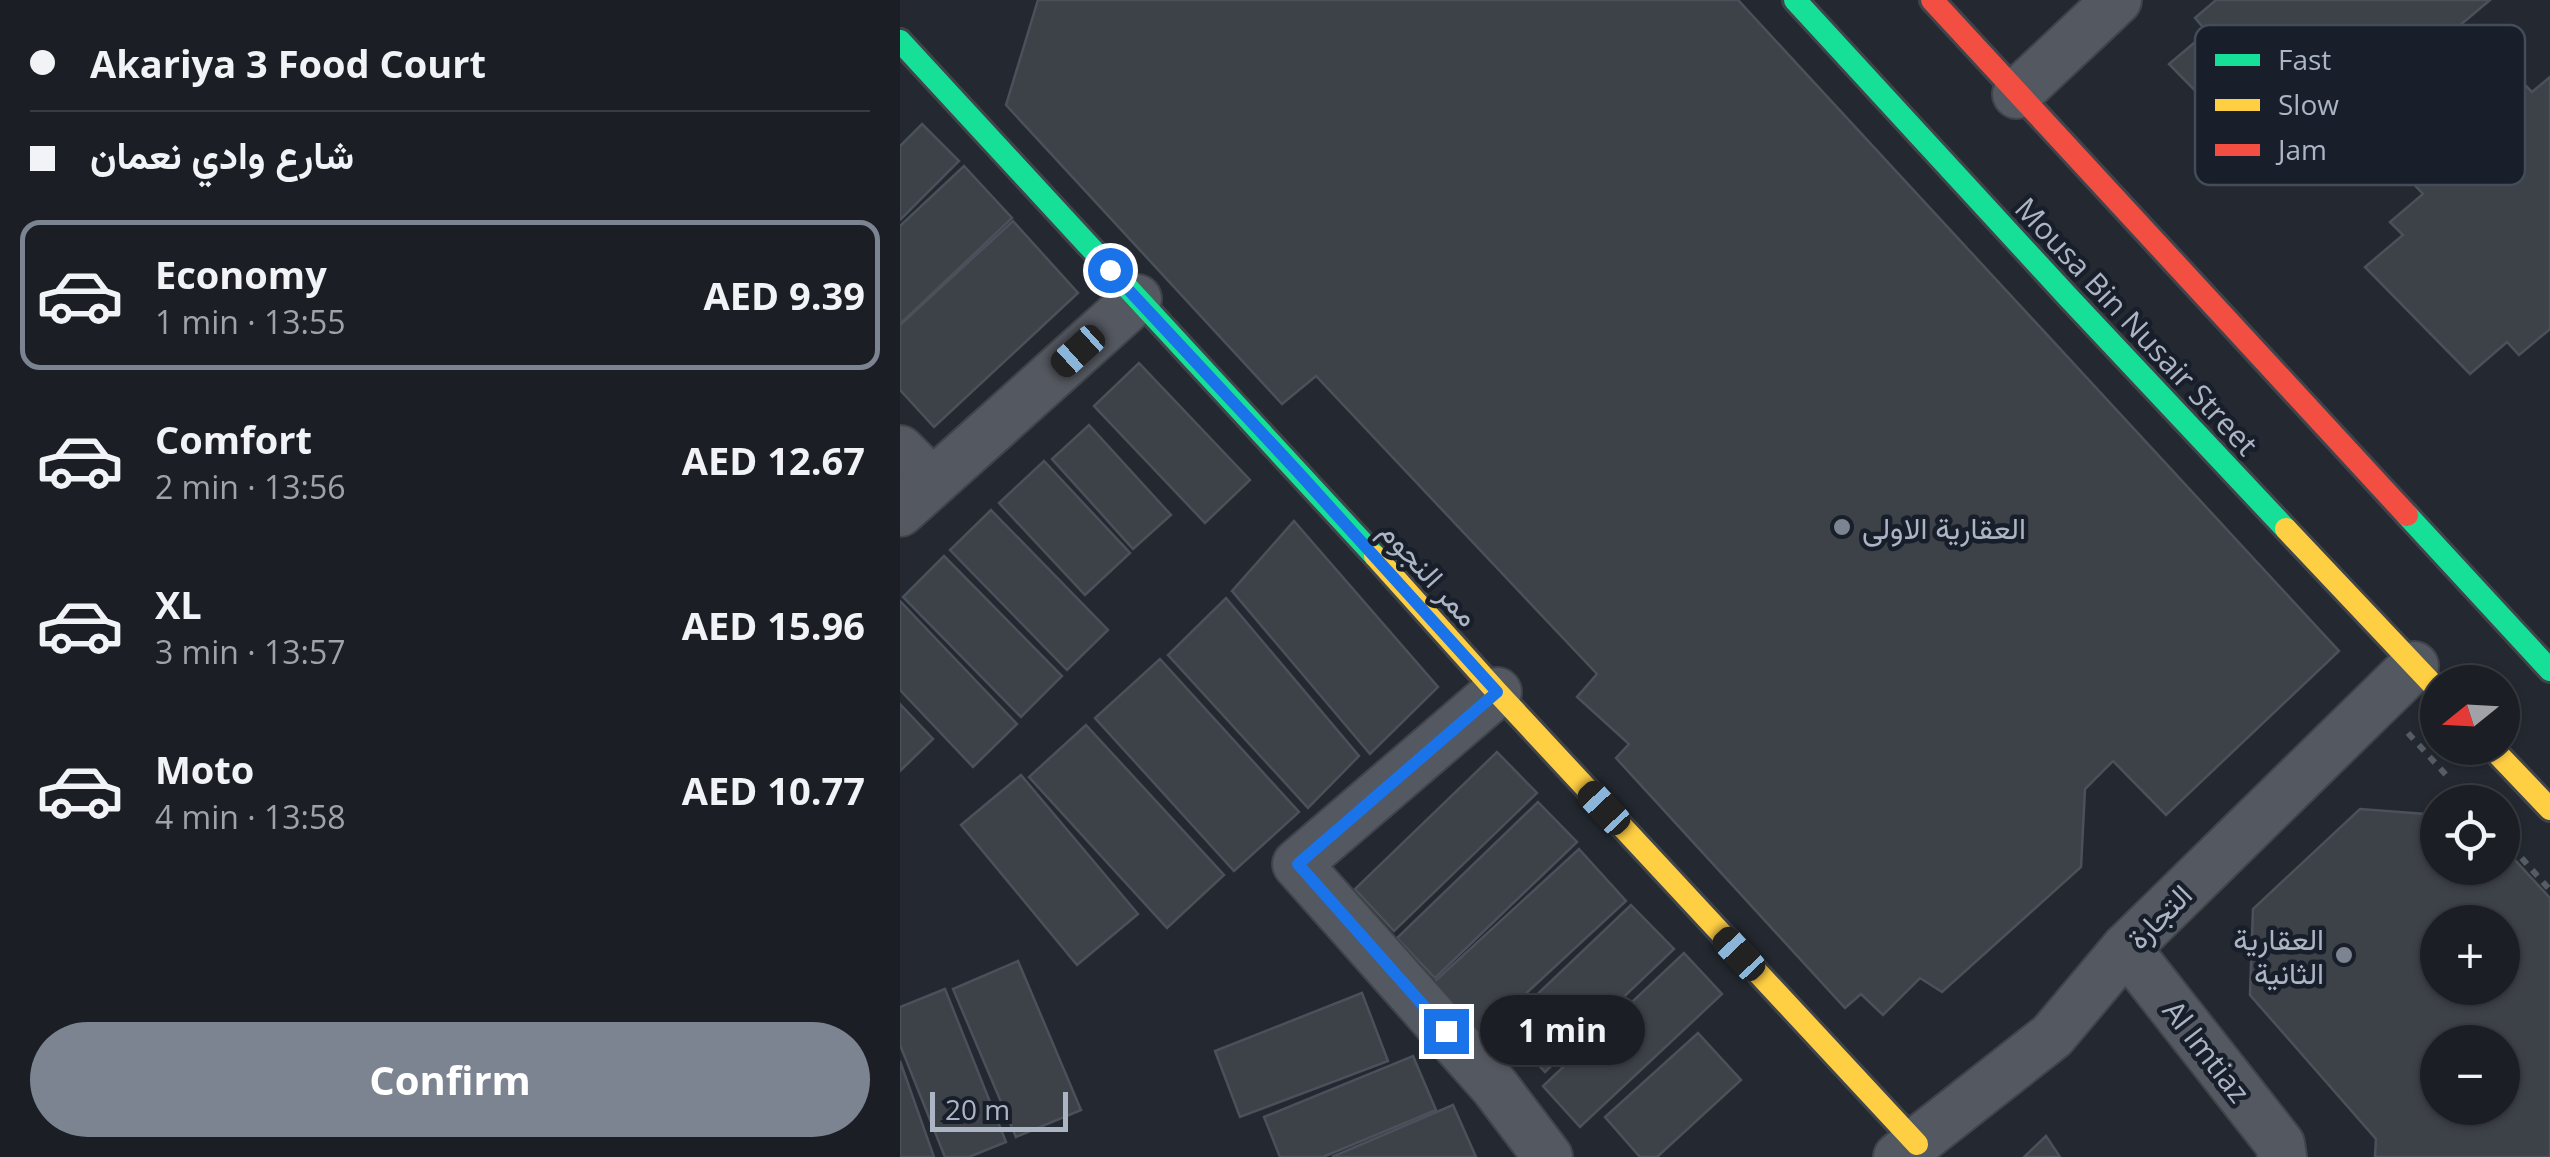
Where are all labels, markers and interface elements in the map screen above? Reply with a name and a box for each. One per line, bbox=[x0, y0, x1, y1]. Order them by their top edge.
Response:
legend bbox=[2195, 25, 2525, 185]
text: Akariya 3 Food Court bbox=[90, 37, 486, 89]
text: Fast bbox=[2278, 40, 2331, 78]
text: Slow bbox=[2278, 85, 2339, 123]
text: شارع وادي نعمان bbox=[90, 128, 354, 180]
text: Jam bbox=[2275, 130, 2327, 168]
street label: Mousa Bin Nusair Street bbox=[2007, 188, 2267, 464]
text: Economy bbox=[155, 248, 327, 300]
route start bbox=[1088, 248, 1133, 293]
icon: car bbox=[35, 250, 125, 340]
text: AED 9.39 bbox=[703, 269, 865, 321]
text: 1 min · 13:55 bbox=[155, 300, 346, 343]
car bbox=[1046, 320, 1110, 382]
text: Comfort bbox=[155, 413, 312, 465]
icon: car bbox=[35, 415, 125, 505]
text: AED 12.67 bbox=[682, 434, 865, 486]
text: 2 min · 13:56 bbox=[155, 465, 346, 508]
place label: العقارية الاولى bbox=[1862, 507, 2026, 548]
street label: ممر النجوم bbox=[1371, 511, 1489, 635]
marker: العقارية الاولى bbox=[1831, 516, 1853, 538]
text: XL bbox=[155, 578, 202, 630]
icon: car bbox=[35, 580, 125, 670]
text: AED 15.96 bbox=[682, 599, 865, 651]
text: 3 min · 13:57 bbox=[155, 630, 346, 673]
north arrow bbox=[2420, 665, 2520, 765]
map controls bbox=[2420, 665, 2520, 1125]
text: Moto bbox=[155, 743, 254, 795]
icon: car bbox=[35, 745, 125, 835]
text: AED 10.77 bbox=[682, 764, 865, 816]
car bbox=[1573, 776, 1635, 840]
button: locate bbox=[2420, 785, 2520, 885]
text: 4 min · 13:58 bbox=[155, 795, 346, 838]
street label: التجارة bbox=[2117, 874, 2201, 958]
button: + bbox=[2420, 905, 2520, 1005]
place label: العقارية الثانية bbox=[2233, 918, 2324, 993]
car bbox=[1708, 922, 1770, 986]
marker: العقارية الثانية bbox=[2333, 944, 2355, 966]
street label: Al Imtiaz bbox=[2154, 991, 2260, 1111]
callout: 1 min bbox=[1481, 996, 1646, 1066]
text: 1 min bbox=[1518, 1008, 1607, 1051]
route end bbox=[1424, 1009, 1469, 1054]
button: Confirm bbox=[30, 1022, 870, 1137]
button: − bbox=[2420, 1025, 2520, 1125]
scale bar bbox=[930, 1087, 1068, 1132]
text: 20 m bbox=[945, 1090, 1010, 1128]

